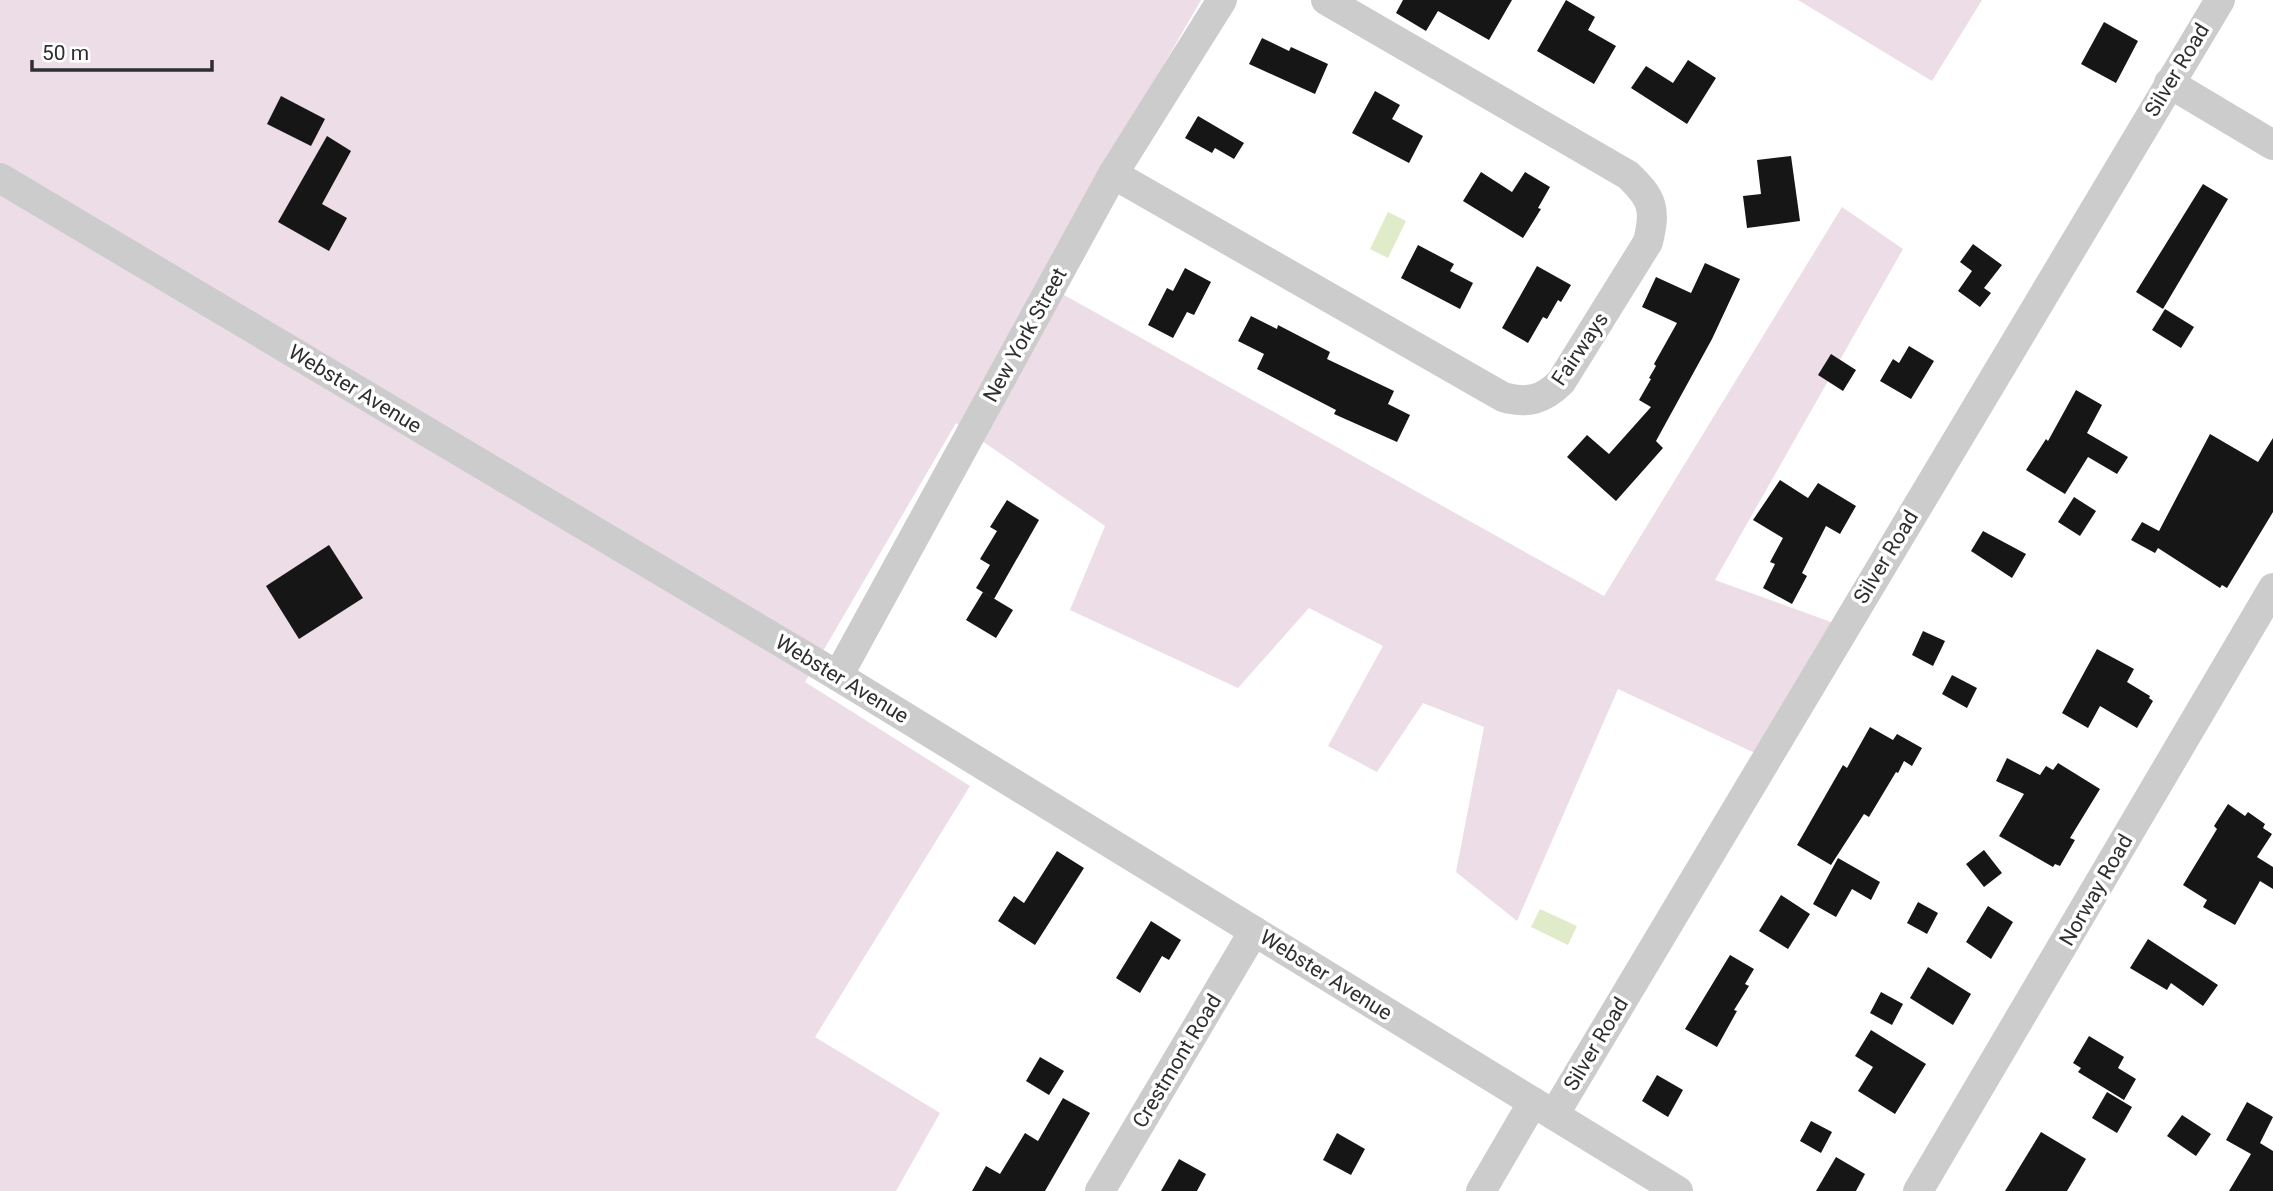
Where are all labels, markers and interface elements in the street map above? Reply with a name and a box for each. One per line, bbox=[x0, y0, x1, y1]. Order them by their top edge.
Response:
street label: Silver Road bbox=[2140, 19, 2214, 121]
scale bar bbox=[32, 28, 212, 72]
text: 50 m bbox=[42, 41, 89, 65]
street label: New York Street bbox=[978, 264, 1072, 406]
street label: Fairways bbox=[1547, 308, 1613, 390]
street label: Webster Avenue bbox=[284, 340, 426, 438]
street label: Silver Road bbox=[1849, 506, 1923, 608]
street label: Webster Avenue bbox=[771, 630, 913, 728]
street label: Norway Road bbox=[2054, 830, 2138, 950]
street label: Webster Avenue bbox=[1256, 925, 1396, 1025]
street label: Crestmont Road bbox=[1128, 990, 1226, 1132]
street label: Silver Road bbox=[1559, 993, 1633, 1095]

